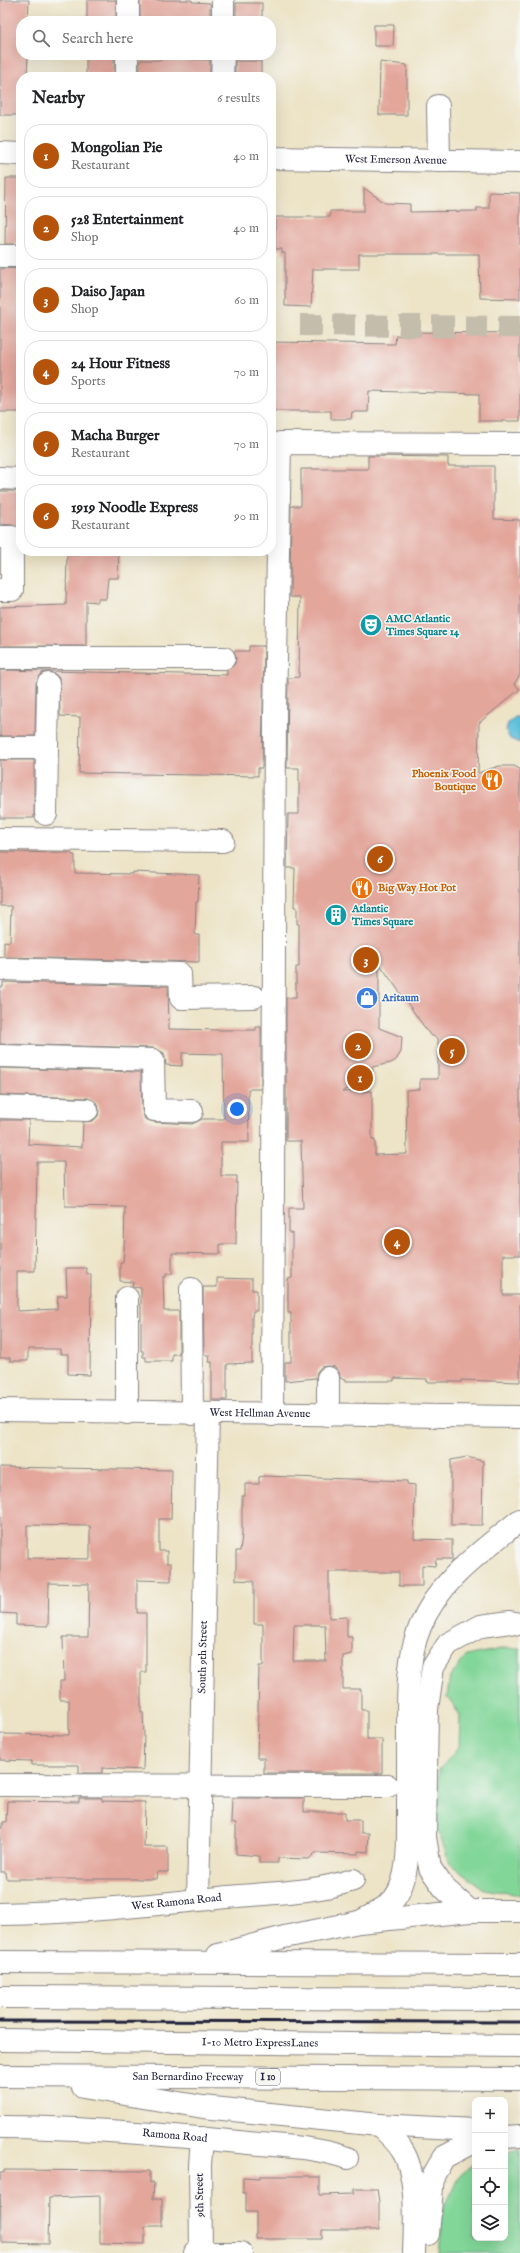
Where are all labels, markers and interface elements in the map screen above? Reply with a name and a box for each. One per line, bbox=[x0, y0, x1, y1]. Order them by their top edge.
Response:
search box bbox=[16, 16, 276, 60]
icon: search bbox=[30, 27, 52, 49]
text: Search here bbox=[62, 29, 133, 48]
text: Nearby bbox=[32, 88, 85, 109]
text: 6 results bbox=[217, 90, 260, 107]
text: Mongolian Pie bbox=[71, 138, 162, 157]
text: 1 bbox=[44, 148, 48, 165]
text: 40 m bbox=[233, 148, 259, 165]
street label: West Emerson Avenue bbox=[345, 152, 447, 168]
text: Restaurant bbox=[71, 157, 130, 174]
text: 528 Entertainment bbox=[71, 210, 184, 229]
text: 2 bbox=[43, 220, 49, 237]
text: 40 m bbox=[233, 220, 259, 237]
text: Shop bbox=[71, 229, 99, 246]
text: Daiso Japan bbox=[71, 282, 145, 301]
text: 3 bbox=[44, 292, 48, 309]
text: 60 m bbox=[234, 292, 259, 309]
text: Shop bbox=[71, 301, 99, 318]
text: 24 Hour Fitness bbox=[71, 354, 170, 373]
text: 4 bbox=[43, 364, 49, 381]
text: 70 m bbox=[234, 364, 259, 381]
text: Sports bbox=[71, 373, 106, 390]
text: Macha Burger bbox=[71, 426, 160, 445]
text: 5 bbox=[44, 436, 48, 453]
text: 70 m bbox=[234, 436, 259, 453]
text: Restaurant bbox=[71, 445, 130, 462]
text: 1919 Noodle Express bbox=[71, 498, 198, 517]
text: 6 bbox=[43, 508, 49, 525]
text: 90 m bbox=[234, 508, 259, 525]
text: Restaurant bbox=[71, 517, 130, 534]
theatre icon: AMC Atlantic Times Square 14 bbox=[358, 612, 384, 638]
place label: AMC Atlantic Times Square 14 bbox=[385, 612, 460, 639]
place label: Phoenix Food Boutique bbox=[412, 767, 477, 794]
restaurant icon: Phoenix Food Boutique bbox=[479, 767, 505, 793]
pin: 6 bbox=[367, 844, 393, 874]
restaurant icon: Big Way Hot Pot bbox=[349, 875, 375, 901]
place label: Big Way Hot Pot bbox=[378, 881, 456, 895]
building icon: Atlantic Times Square bbox=[323, 902, 349, 928]
place label: Atlantic Times Square bbox=[351, 902, 413, 929]
pin: 3 bbox=[353, 945, 379, 975]
shop icon: Aritaum bbox=[354, 985, 380, 1011]
place label: Aritaum bbox=[381, 991, 420, 1005]
pin: 2 bbox=[345, 1031, 371, 1061]
pin: 5 bbox=[439, 1036, 465, 1066]
pin: 1 bbox=[347, 1063, 373, 1093]
your location bbox=[227, 1099, 247, 1119]
pin: 4 bbox=[384, 1227, 410, 1257]
street label: West Hellman Avenue bbox=[210, 1406, 310, 1421]
street label: South 9th Street bbox=[195, 1620, 211, 1694]
street label: West Ramona Road bbox=[131, 1891, 222, 1914]
street label: I-10 Metro ExpressLanes bbox=[202, 2035, 318, 2051]
road number: I 10 bbox=[256, 2069, 280, 2085]
street label: San Bernardino Freeway bbox=[132, 2070, 244, 2084]
map controls bbox=[472, 2097, 508, 2241]
button: + bbox=[472, 2097, 508, 2133]
street label: Ramona Road bbox=[142, 2126, 208, 2146]
button: − bbox=[472, 2133, 508, 2169]
button: locate bbox=[472, 2169, 508, 2205]
street label: 9th Street bbox=[193, 2173, 207, 2218]
button: layers bbox=[472, 2205, 508, 2241]

